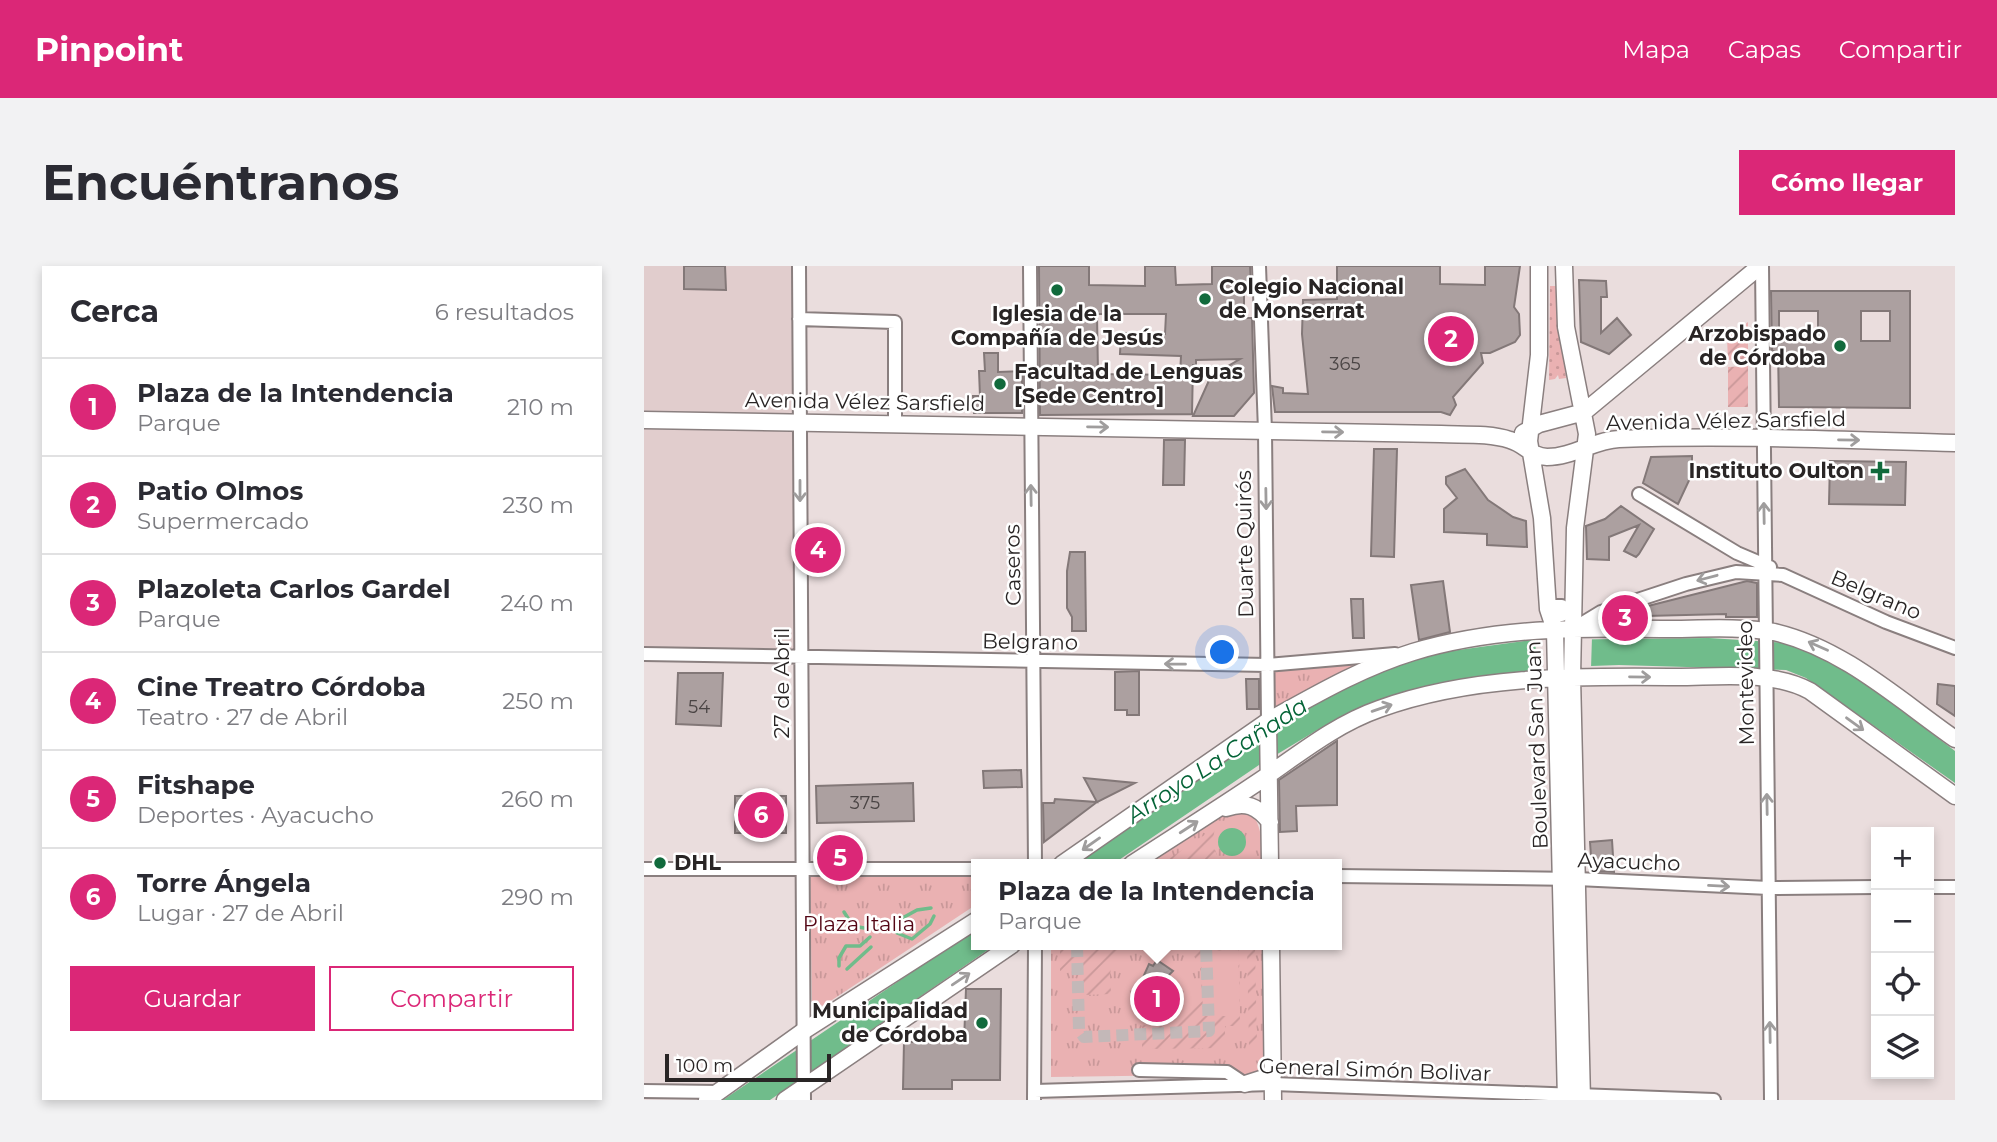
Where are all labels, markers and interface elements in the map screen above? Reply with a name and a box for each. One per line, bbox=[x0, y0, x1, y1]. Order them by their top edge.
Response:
text: Pinpoint bbox=[35, 29, 183, 69]
text: Mapa bbox=[1622, 35, 1690, 64]
text: Capas bbox=[1728, 35, 1801, 64]
text: Compartir bbox=[1839, 35, 1962, 64]
button: Cómo llegar bbox=[1739, 150, 1955, 215]
text: Encuéntranos bbox=[42, 153, 399, 212]
place label: Colegio Nacional de Monserrat bbox=[1219, 274, 1404, 323]
marker: Iglesia de la Compañía de Jesús bbox=[1049, 282, 1065, 298]
marker: Colegio Nacional de Monserrat bbox=[1197, 291, 1213, 307]
text: Cerca bbox=[70, 293, 159, 330]
text: 6 resultados bbox=[435, 298, 574, 326]
place label: Iglesia de la Compañía de Jesús bbox=[951, 301, 1163, 350]
pin: 2 bbox=[1428, 313, 1474, 365]
place label: Arzobispado de Córdoba bbox=[1687, 321, 1826, 370]
marker: Arzobispado de Córdoba bbox=[1832, 338, 1848, 354]
house number: 365 bbox=[1329, 353, 1361, 375]
place label: Facultad de Lenguas [Sede Centro] bbox=[1014, 359, 1243, 408]
marker: Facultad de Lenguas [Sede Centro] bbox=[992, 376, 1008, 392]
text: Plaza de la Intendencia bbox=[137, 377, 454, 409]
street label: Avenida Vélez Sarsfield bbox=[745, 387, 985, 416]
text: 1 bbox=[88, 393, 98, 421]
text: 210 m bbox=[507, 393, 574, 421]
street label: Avenida Vélez Sarsfield bbox=[1606, 406, 1846, 435]
text: Parque bbox=[137, 409, 221, 437]
one-way arrow bbox=[1086, 421, 1109, 434]
one-way arrow bbox=[1321, 425, 1344, 439]
one-way arrow bbox=[1837, 433, 1860, 447]
place label: Instituto Oulton bbox=[1688, 458, 1864, 483]
marker: Instituto Oulton bbox=[1870, 461, 1890, 481]
street label: Duarte Quirós bbox=[1231, 470, 1258, 618]
text: Patio Olmos bbox=[137, 475, 303, 507]
one-way arrow bbox=[793, 479, 807, 502]
one-way arrow bbox=[1024, 484, 1038, 507]
one-way arrow bbox=[1259, 487, 1272, 510]
text: 2 bbox=[86, 491, 100, 519]
text: 230 m bbox=[502, 491, 574, 519]
one-way arrow bbox=[1757, 502, 1771, 525]
text: Supermercado bbox=[137, 507, 309, 535]
pin: 4 bbox=[795, 524, 841, 576]
street label: Caseros bbox=[999, 524, 1026, 606]
street label: Belgrano bbox=[1827, 564, 1925, 625]
one-way arrow bbox=[1696, 572, 1719, 585]
text: Plazoleta Carlos Gardel bbox=[137, 573, 451, 605]
text: 3 bbox=[86, 589, 100, 617]
text: 240 m bbox=[501, 589, 574, 617]
pin: 3 bbox=[1602, 592, 1648, 644]
text: Parque bbox=[137, 605, 221, 633]
street label: Montevideo bbox=[1732, 620, 1759, 746]
street label: 27 de Abril bbox=[769, 627, 794, 739]
street label: Belgrano bbox=[982, 628, 1078, 655]
your location bbox=[1205, 635, 1239, 669]
one-way arrow bbox=[1808, 639, 1829, 652]
street label: Boulevard San Juan bbox=[1520, 640, 1553, 850]
one-way arrow bbox=[1164, 657, 1187, 670]
one-way arrow bbox=[1628, 670, 1651, 684]
text: Cine Treatro Córdoba bbox=[137, 671, 426, 703]
text: 4 bbox=[85, 687, 101, 715]
text: 250 m bbox=[502, 687, 574, 715]
water label: Arroyo La Cañada bbox=[1120, 691, 1313, 830]
house number: 54 bbox=[688, 696, 710, 718]
one-way arrow bbox=[1371, 701, 1393, 713]
text: Teatro · 27 de Abril bbox=[137, 703, 348, 731]
one-way arrow bbox=[1845, 716, 1864, 731]
text: Fitshape bbox=[137, 769, 255, 801]
text: 5 bbox=[86, 785, 100, 813]
text: 260 m bbox=[501, 785, 574, 813]
pin: 6 bbox=[738, 789, 784, 841]
house number: 375 bbox=[850, 792, 880, 814]
one-way arrow bbox=[1760, 793, 1774, 816]
text: Deportes · Ayacucho bbox=[137, 801, 374, 829]
one-way arrow bbox=[1179, 820, 1199, 834]
map controls bbox=[1871, 827, 1934, 1079]
button: + bbox=[1871, 827, 1934, 890]
pin: 5 bbox=[817, 832, 863, 884]
one-way arrow bbox=[1082, 837, 1101, 851]
street label: Ayacucho bbox=[1577, 847, 1681, 876]
place label: DHL bbox=[674, 850, 721, 875]
marker: DHL bbox=[652, 855, 668, 871]
popup bbox=[971, 859, 1342, 950]
text: Torre Ángela bbox=[137, 867, 311, 899]
text: Plaza de la Intendencia bbox=[998, 875, 1315, 907]
one-way arrow bbox=[1707, 879, 1730, 892]
text: 6 bbox=[86, 883, 100, 911]
text: 290 m bbox=[501, 883, 574, 911]
button: − bbox=[1871, 890, 1934, 953]
text: Lugar · 27 de Abril bbox=[137, 899, 344, 927]
text: Parque bbox=[998, 907, 1082, 935]
park label: Plaza Italia bbox=[803, 911, 915, 936]
button: locate bbox=[1871, 953, 1934, 1016]
button: Guardar bbox=[70, 966, 315, 1031]
button: Compartir bbox=[329, 966, 574, 1031]
one-way arrow bbox=[951, 972, 970, 986]
pin: 1 bbox=[1134, 973, 1180, 1025]
place label: Municipalidad de Córdoba bbox=[812, 998, 968, 1047]
marker: Municipalidad de Córdoba bbox=[974, 1015, 990, 1031]
button: layers bbox=[1871, 1016, 1934, 1079]
one-way arrow bbox=[1763, 1021, 1777, 1044]
scale bar bbox=[665, 1051, 831, 1083]
street label: General Simón Bolivar bbox=[1258, 1053, 1492, 1086]
text: 100 m bbox=[676, 1054, 733, 1077]

